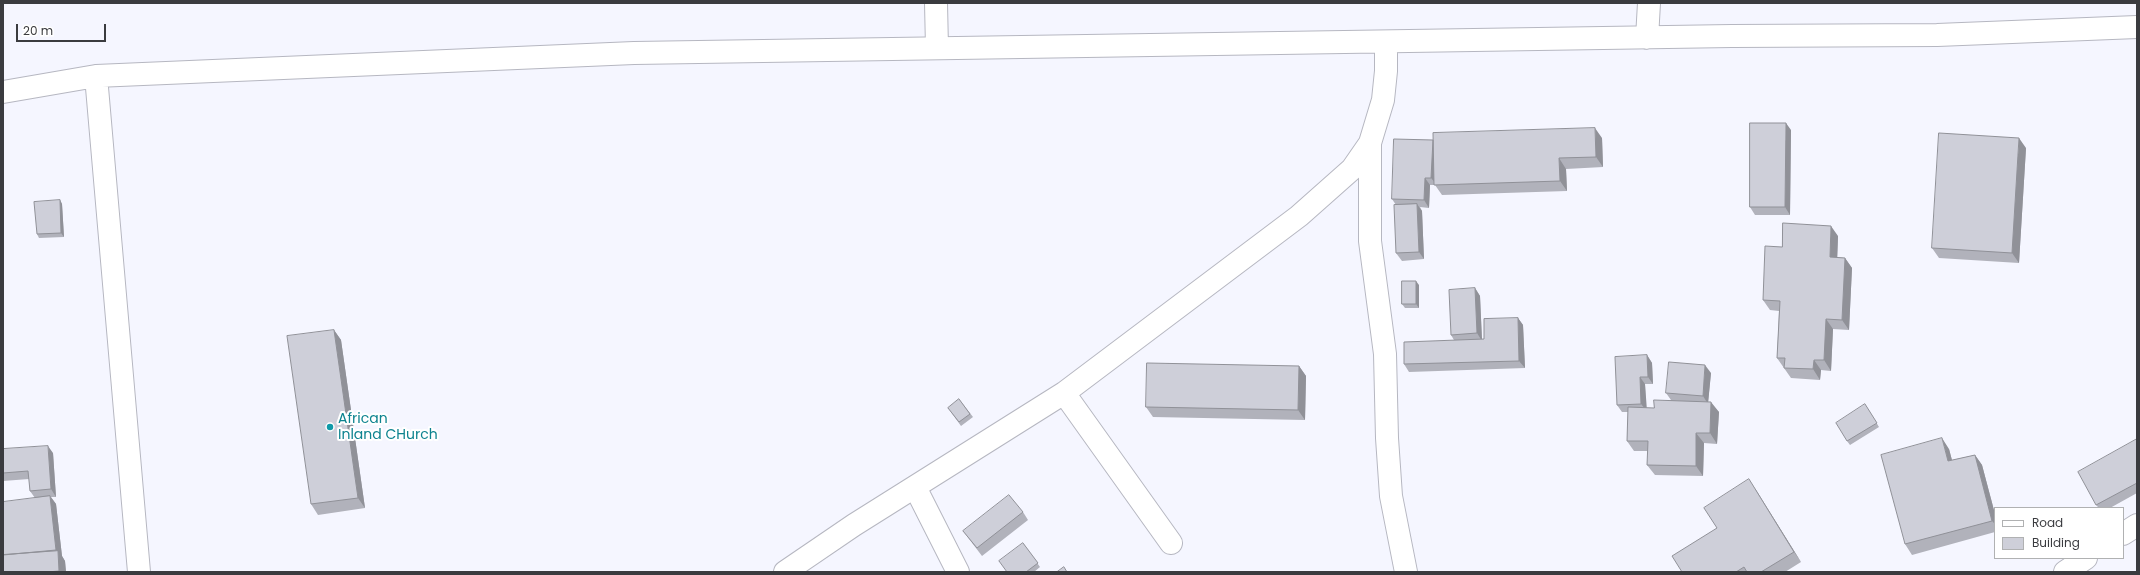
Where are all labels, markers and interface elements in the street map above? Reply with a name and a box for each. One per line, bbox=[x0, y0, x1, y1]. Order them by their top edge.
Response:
scale bar bbox=[18, 16, 108, 42]
text: 20 m bbox=[23, 22, 53, 39]
place label: African Inland CHurch bbox=[338, 411, 438, 444]
marker: African Inland CHurch bbox=[325, 422, 335, 432]
legend bbox=[1994, 507, 2124, 559]
text: Road bbox=[2032, 514, 2063, 531]
text: Building bbox=[2032, 534, 2080, 551]

